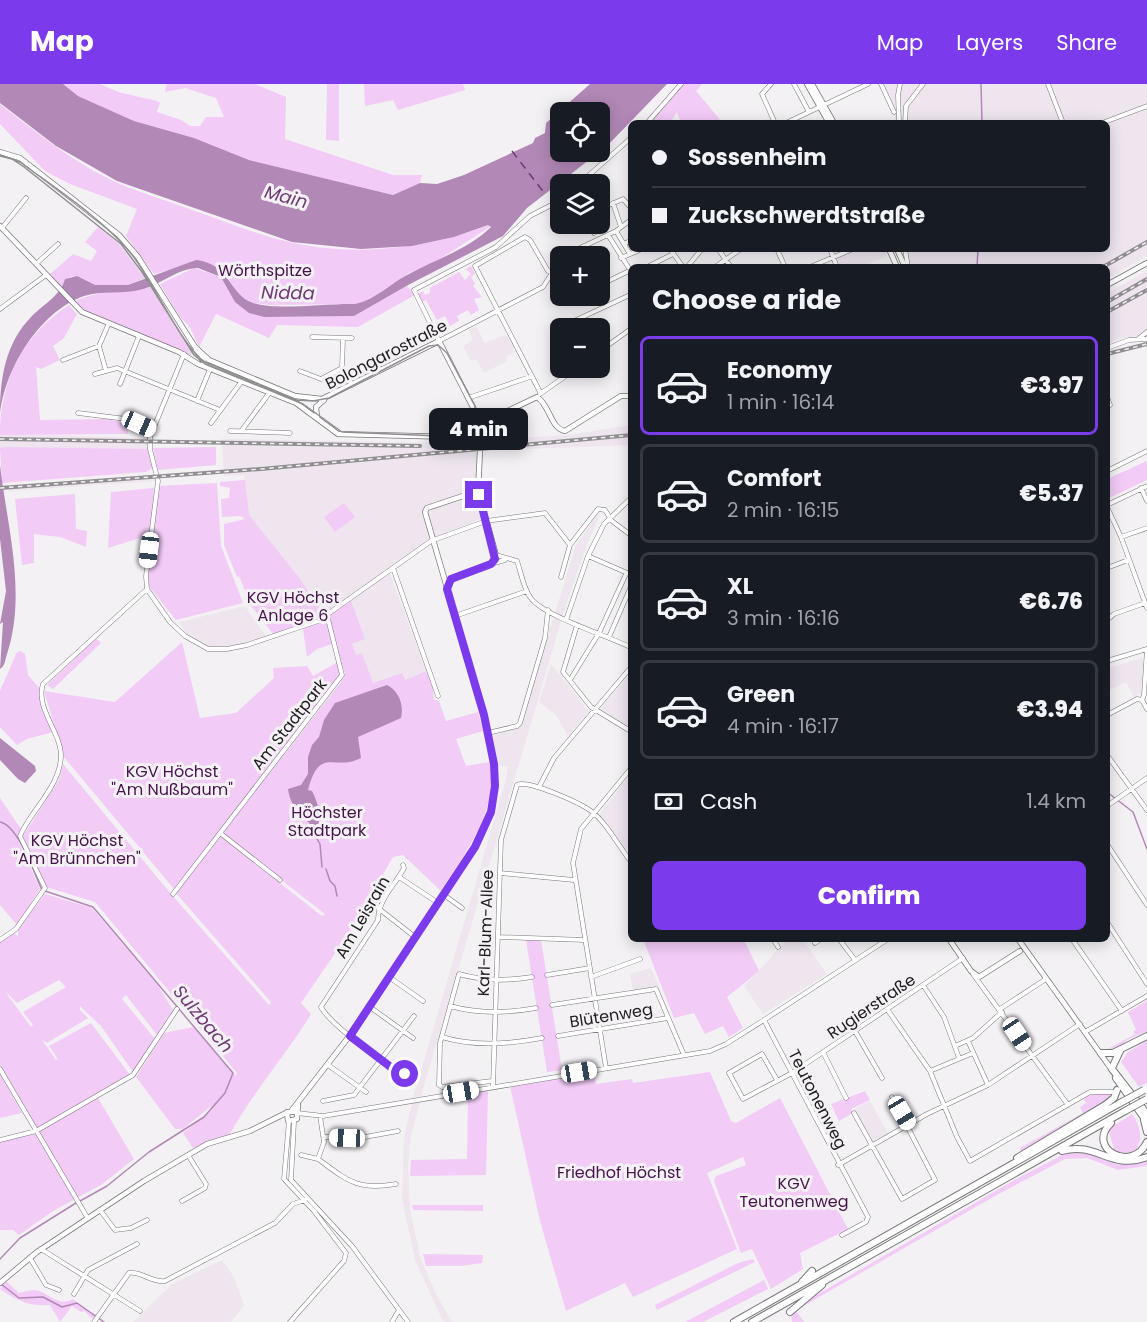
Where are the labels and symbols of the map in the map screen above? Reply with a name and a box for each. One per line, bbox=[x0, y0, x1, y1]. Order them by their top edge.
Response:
water label: Main bbox=[262, 179, 310, 214]
park label: Wörthspitze bbox=[218, 259, 312, 282]
water label: Nidda bbox=[261, 280, 315, 305]
street label: Bolongarostraße bbox=[321, 314, 451, 395]
car bbox=[119, 408, 159, 440]
callout: 4 min bbox=[430, 408, 528, 450]
route end bbox=[465, 481, 492, 508]
car bbox=[138, 531, 160, 569]
park label: KGV Höchst Anlage 6 bbox=[247, 586, 339, 627]
street label: Am Stadtpark bbox=[246, 673, 333, 775]
park label: KGV Höchst "Am Nußbaum" bbox=[111, 760, 233, 801]
park label: Höchster Stadtpark bbox=[288, 801, 367, 842]
park label: KGV Höchst "Am Brünnchen" bbox=[13, 829, 141, 870]
street label: Karl-Blum-Allee bbox=[472, 869, 499, 997]
street label: Am Leisrain bbox=[330, 872, 395, 963]
street label: Rugierstraße bbox=[822, 968, 920, 1045]
water label: Sulzbach bbox=[168, 979, 239, 1058]
street label: Blütenweg bbox=[568, 998, 654, 1033]
car bbox=[999, 1014, 1035, 1054]
street label: Teutonenweg bbox=[783, 1045, 853, 1153]
route start bbox=[391, 1060, 418, 1087]
car bbox=[560, 1060, 598, 1084]
car bbox=[442, 1080, 480, 1104]
car bbox=[885, 1093, 919, 1133]
car bbox=[329, 1128, 365, 1148]
park label: Friedhof Höchst bbox=[557, 1161, 681, 1184]
park label: KGV Teutonenweg bbox=[739, 1172, 849, 1213]

